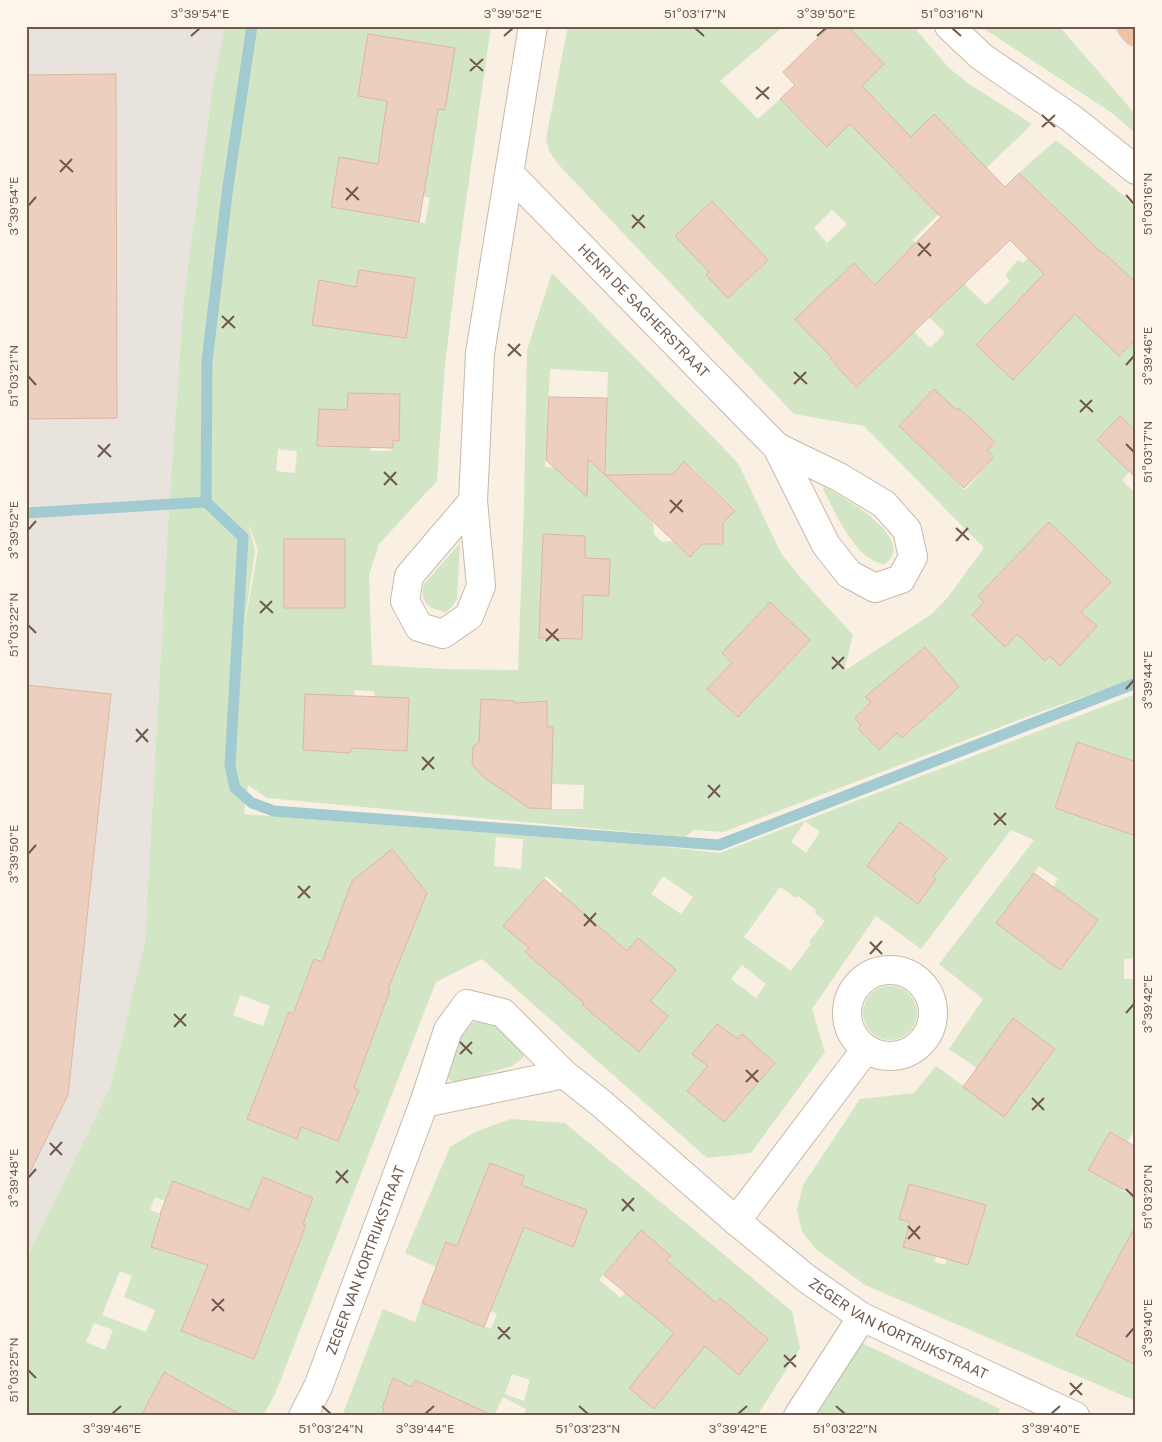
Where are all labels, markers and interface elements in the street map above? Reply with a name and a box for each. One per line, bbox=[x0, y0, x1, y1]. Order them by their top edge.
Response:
text: 3°39'54"E bbox=[171, 7, 229, 21]
text: 3°39'52"E bbox=[484, 7, 542, 21]
text: 51°03'17"N bbox=[664, 7, 726, 21]
text: 3°39'50"E bbox=[797, 7, 855, 21]
text: 51°03'16"N bbox=[921, 7, 983, 21]
text: 51°03'16"N bbox=[1141, 173, 1155, 235]
text: 3°39'54"E bbox=[7, 177, 21, 235]
street label: HENRI DE SAGHERSTRAAT bbox=[575, 240, 712, 381]
text: 3°39'46"E bbox=[1141, 327, 1155, 385]
text: 51°03'21"N bbox=[7, 345, 21, 407]
text: 51°03'17"N bbox=[1141, 421, 1155, 483]
text: 3°39'52"E bbox=[7, 501, 21, 559]
text: 51°03'22"N bbox=[7, 593, 21, 657]
text: 3°39'44"E bbox=[1141, 651, 1155, 709]
text: 3°39'50"E bbox=[7, 825, 21, 883]
text: 3°39'42"E bbox=[1141, 975, 1155, 1033]
text: 3°39'48"E bbox=[7, 1149, 21, 1207]
street label: ZEGER VAN KORTRIJKSTRAAT bbox=[323, 1163, 408, 1357]
text: 51°03'20"N bbox=[1141, 1165, 1155, 1229]
street label: ZEGER VAN KORTRIJKSTRAAT bbox=[806, 1275, 990, 1382]
text: 3°39'40"E bbox=[1141, 1299, 1155, 1357]
text: 51°03'25"N bbox=[7, 1338, 21, 1402]
text: 3°39'46"E bbox=[83, 1422, 141, 1436]
text: 51°03'24"N bbox=[299, 1422, 363, 1436]
text: 3°39'44"E bbox=[396, 1422, 454, 1436]
text: 51°03'23"N bbox=[556, 1422, 620, 1436]
text: 3°39'42"E bbox=[709, 1422, 767, 1436]
text: 51°03'22"N bbox=[813, 1422, 877, 1436]
text: 3°39'40"E bbox=[1022, 1422, 1080, 1436]

